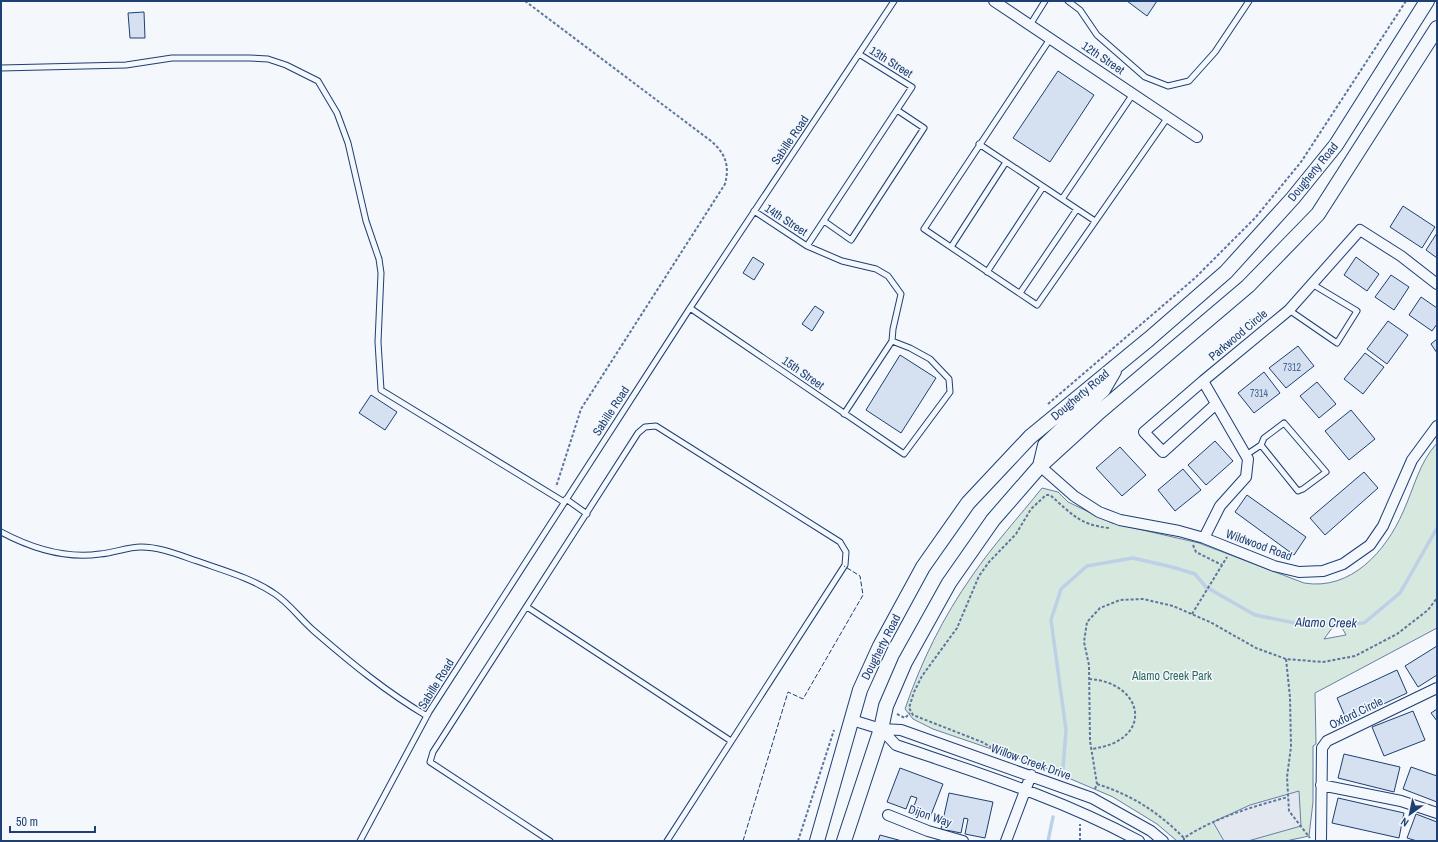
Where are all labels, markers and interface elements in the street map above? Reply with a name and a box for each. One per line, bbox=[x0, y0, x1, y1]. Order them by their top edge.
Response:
street label: 12th Street bbox=[1079, 38, 1128, 78]
street label: 13th Street bbox=[866, 42, 916, 82]
street label: Sabille Road bbox=[768, 112, 812, 168]
street label: Dougherty Road bbox=[1284, 139, 1342, 205]
street label: 14th Street bbox=[761, 200, 811, 240]
street label: Parkwood Circle bbox=[1205, 306, 1271, 364]
street label: 15th Street bbox=[779, 353, 828, 394]
house number: 7312 bbox=[1283, 361, 1302, 374]
street label: Dougherty Road bbox=[1047, 366, 1113, 424]
street label: Sabille Road bbox=[589, 383, 633, 439]
house number: 7314 bbox=[1250, 387, 1269, 400]
street label: Wildwood Road bbox=[1224, 526, 1294, 564]
street label: Dougherty Road bbox=[858, 611, 904, 683]
water label: Alamo Creek bbox=[1294, 613, 1358, 632]
street label: Sabille Road bbox=[414, 656, 458, 712]
park label: Alamo Creek Park bbox=[1131, 668, 1212, 684]
street label: Oxford Circle bbox=[1326, 693, 1386, 733]
street label: Willow Creek Drive bbox=[989, 740, 1073, 784]
north arrow bbox=[1390, 794, 1430, 834]
street label: Dijon Way bbox=[906, 801, 954, 831]
scale bar bbox=[10, 808, 95, 834]
text: 50 m bbox=[16, 814, 38, 830]
text: N bbox=[1398, 815, 1411, 830]

